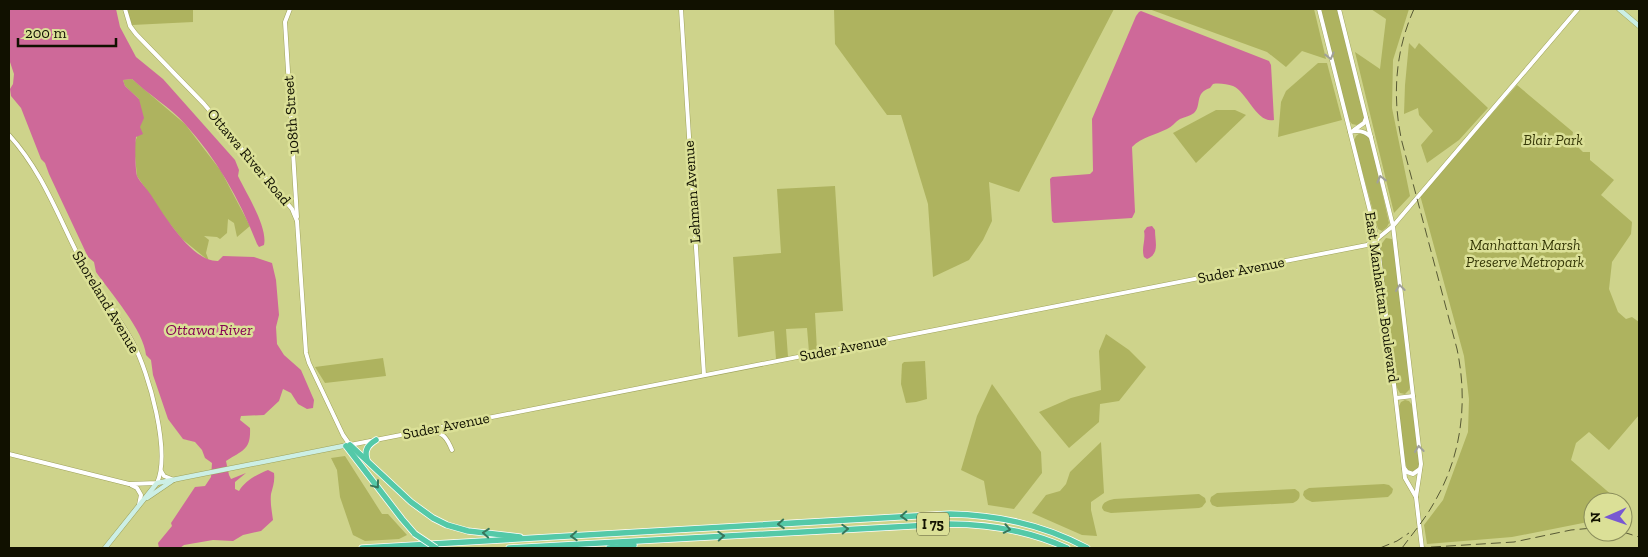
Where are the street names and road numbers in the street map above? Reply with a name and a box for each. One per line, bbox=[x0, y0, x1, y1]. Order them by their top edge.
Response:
street label: 108th Street bbox=[279, 74, 303, 155]
street label: Ottawa River Road bbox=[203, 105, 295, 210]
street label: Lehman Avenue bbox=[679, 140, 705, 244]
street label: East Manhattan Boulevard bbox=[1361, 211, 1403, 384]
street label: Shoreland Avenue bbox=[68, 248, 144, 356]
street label: Suder Avenue bbox=[1196, 253, 1286, 287]
street label: Suder Avenue bbox=[798, 331, 888, 365]
street label: Suder Avenue bbox=[401, 409, 491, 443]
road number: I 75 bbox=[917, 512, 949, 536]

